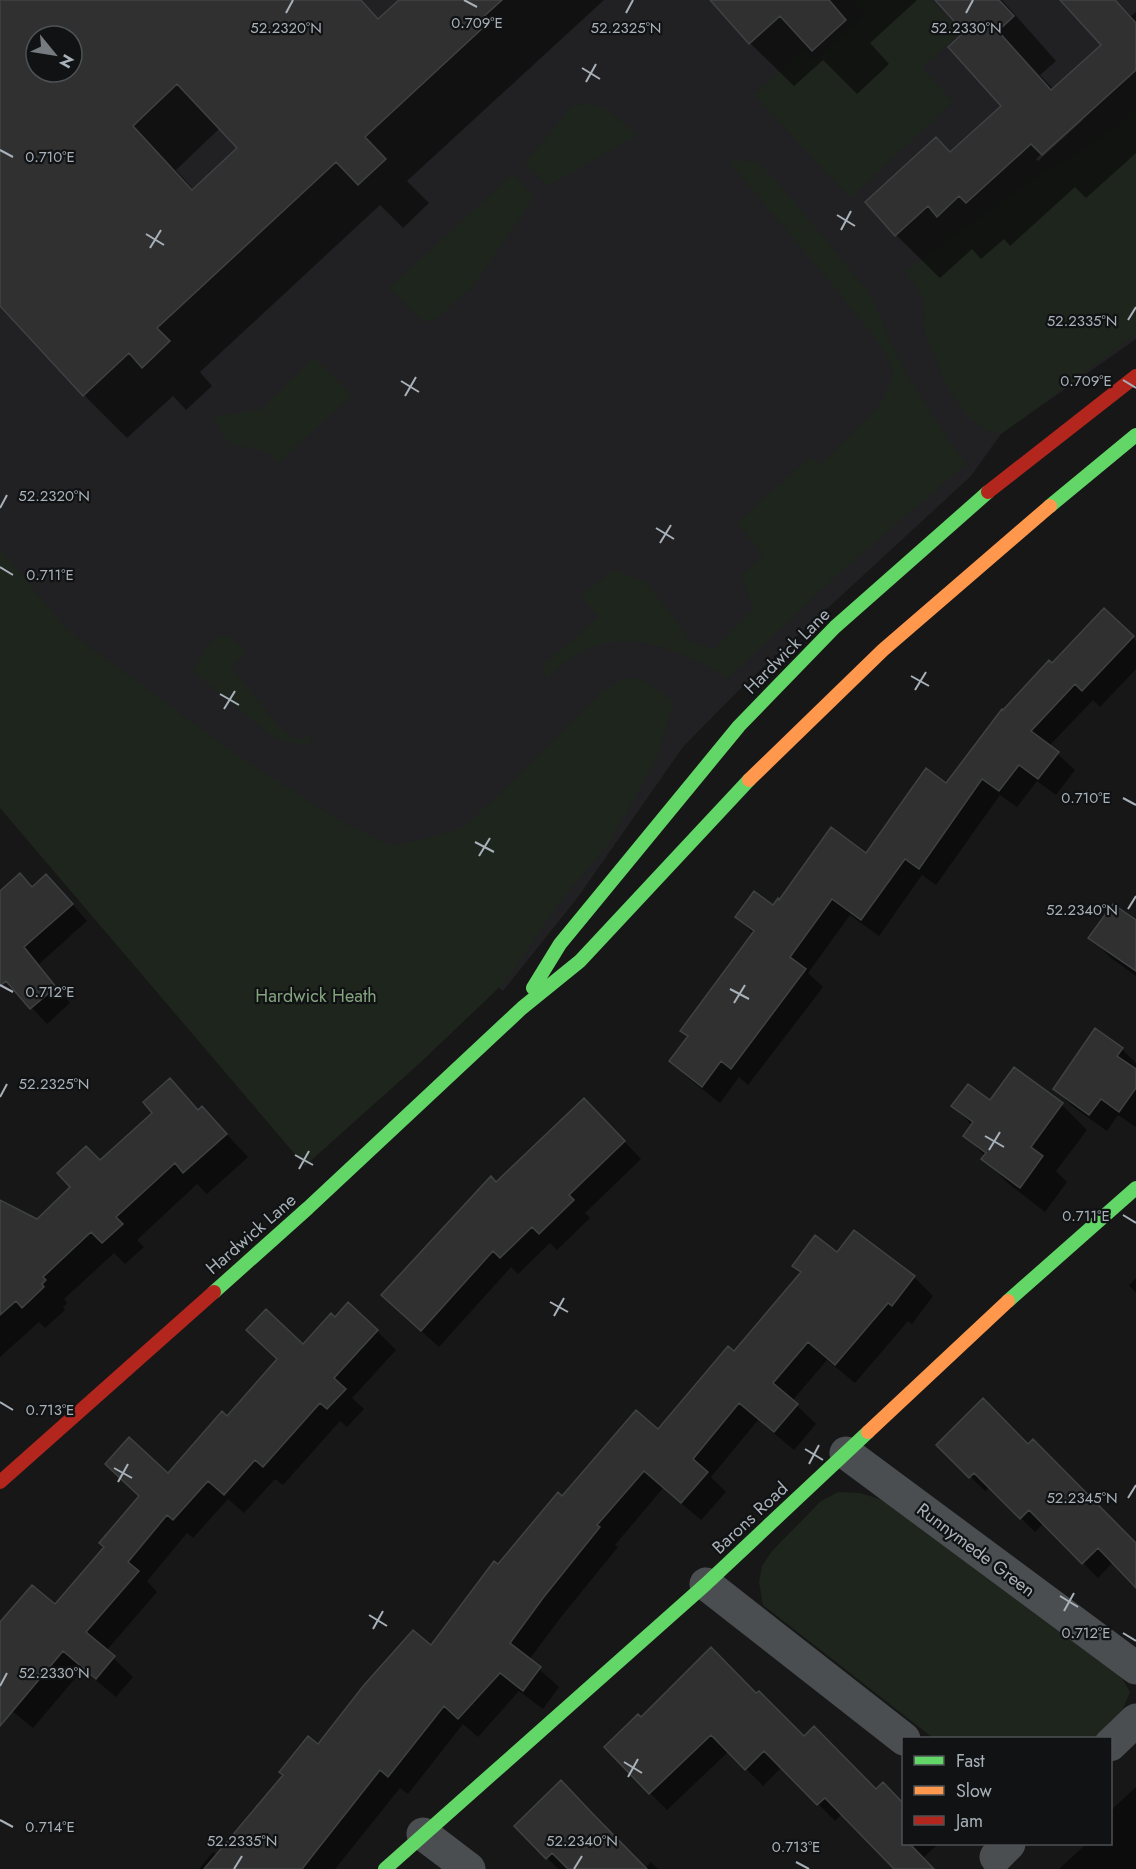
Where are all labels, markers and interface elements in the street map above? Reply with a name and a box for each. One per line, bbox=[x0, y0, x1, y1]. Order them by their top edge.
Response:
text: 0.709°E bbox=[451, 12, 503, 34]
text: 52.2320°N bbox=[250, 17, 322, 39]
text: 52.2325°N bbox=[590, 17, 662, 39]
text: 52.2330°N bbox=[930, 17, 1002, 39]
north arrow bbox=[24, 24, 84, 84]
text: N bbox=[53, 50, 80, 73]
text: 0.710°E bbox=[25, 146, 75, 168]
text: 52.2335°N bbox=[1047, 310, 1117, 332]
text: 0.709°E bbox=[1060, 370, 1112, 392]
text: 52.2320°N bbox=[18, 485, 90, 507]
text: 0.711°E bbox=[26, 564, 74, 586]
street label: Hardwick Lane bbox=[738, 602, 836, 700]
text: 0.710°E bbox=[1061, 787, 1111, 809]
text: 52.2340°N bbox=[1046, 899, 1118, 921]
text: 0.712°E bbox=[25, 981, 75, 1003]
park label: Hardwick Heath bbox=[255, 983, 377, 1009]
text: 52.2325°N bbox=[18, 1073, 90, 1095]
street label: Hardwick Lane bbox=[200, 1187, 302, 1281]
text: 0.711°E bbox=[1062, 1205, 1110, 1227]
text: 0.713°E bbox=[26, 1399, 74, 1421]
street label: Barons Road bbox=[706, 1476, 794, 1560]
text: 52.2345°N bbox=[1046, 1487, 1118, 1509]
street label: Runnymede Green bbox=[911, 1497, 1041, 1603]
text: 0.712°E bbox=[1061, 1622, 1111, 1644]
text: 52.2330°N bbox=[18, 1662, 90, 1684]
legend bbox=[902, 1737, 1112, 1845]
text: Fast bbox=[956, 1748, 985, 1774]
text: Slow bbox=[956, 1778, 993, 1804]
text: Jam bbox=[954, 1808, 983, 1834]
text: 0.714°E bbox=[25, 1816, 75, 1838]
text: 52.2335°N bbox=[207, 1830, 277, 1852]
text: 52.2340°N bbox=[546, 1830, 618, 1852]
text: 0.713°E bbox=[772, 1836, 820, 1858]

